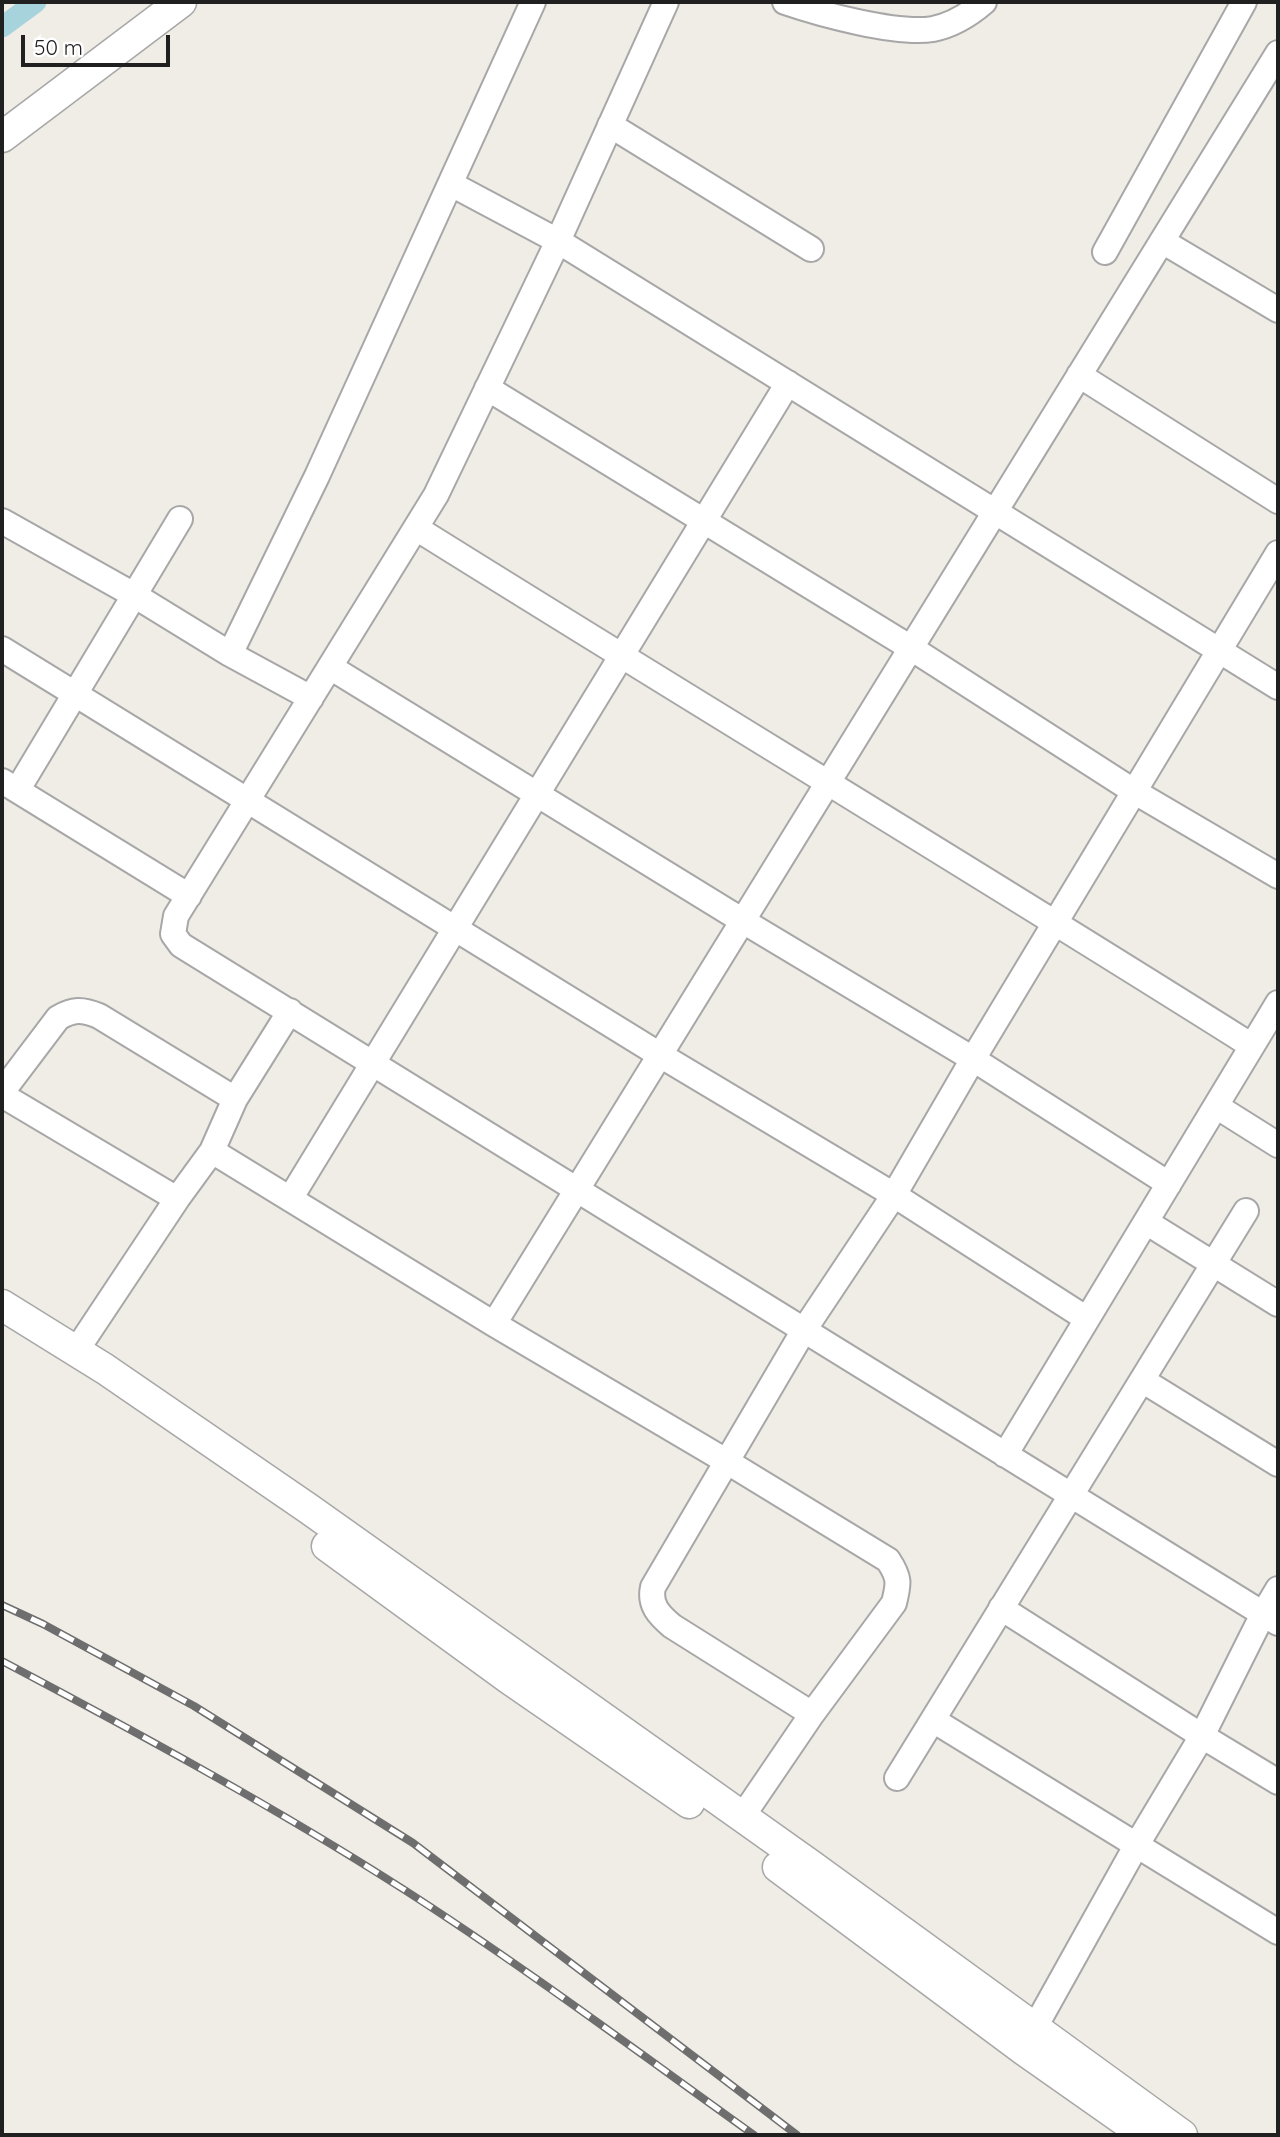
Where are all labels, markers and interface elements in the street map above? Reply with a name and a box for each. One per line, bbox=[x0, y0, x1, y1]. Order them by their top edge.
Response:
scale bar bbox=[24, 21, 173, 65]
text: 50 m bbox=[34, 34, 83, 60]

